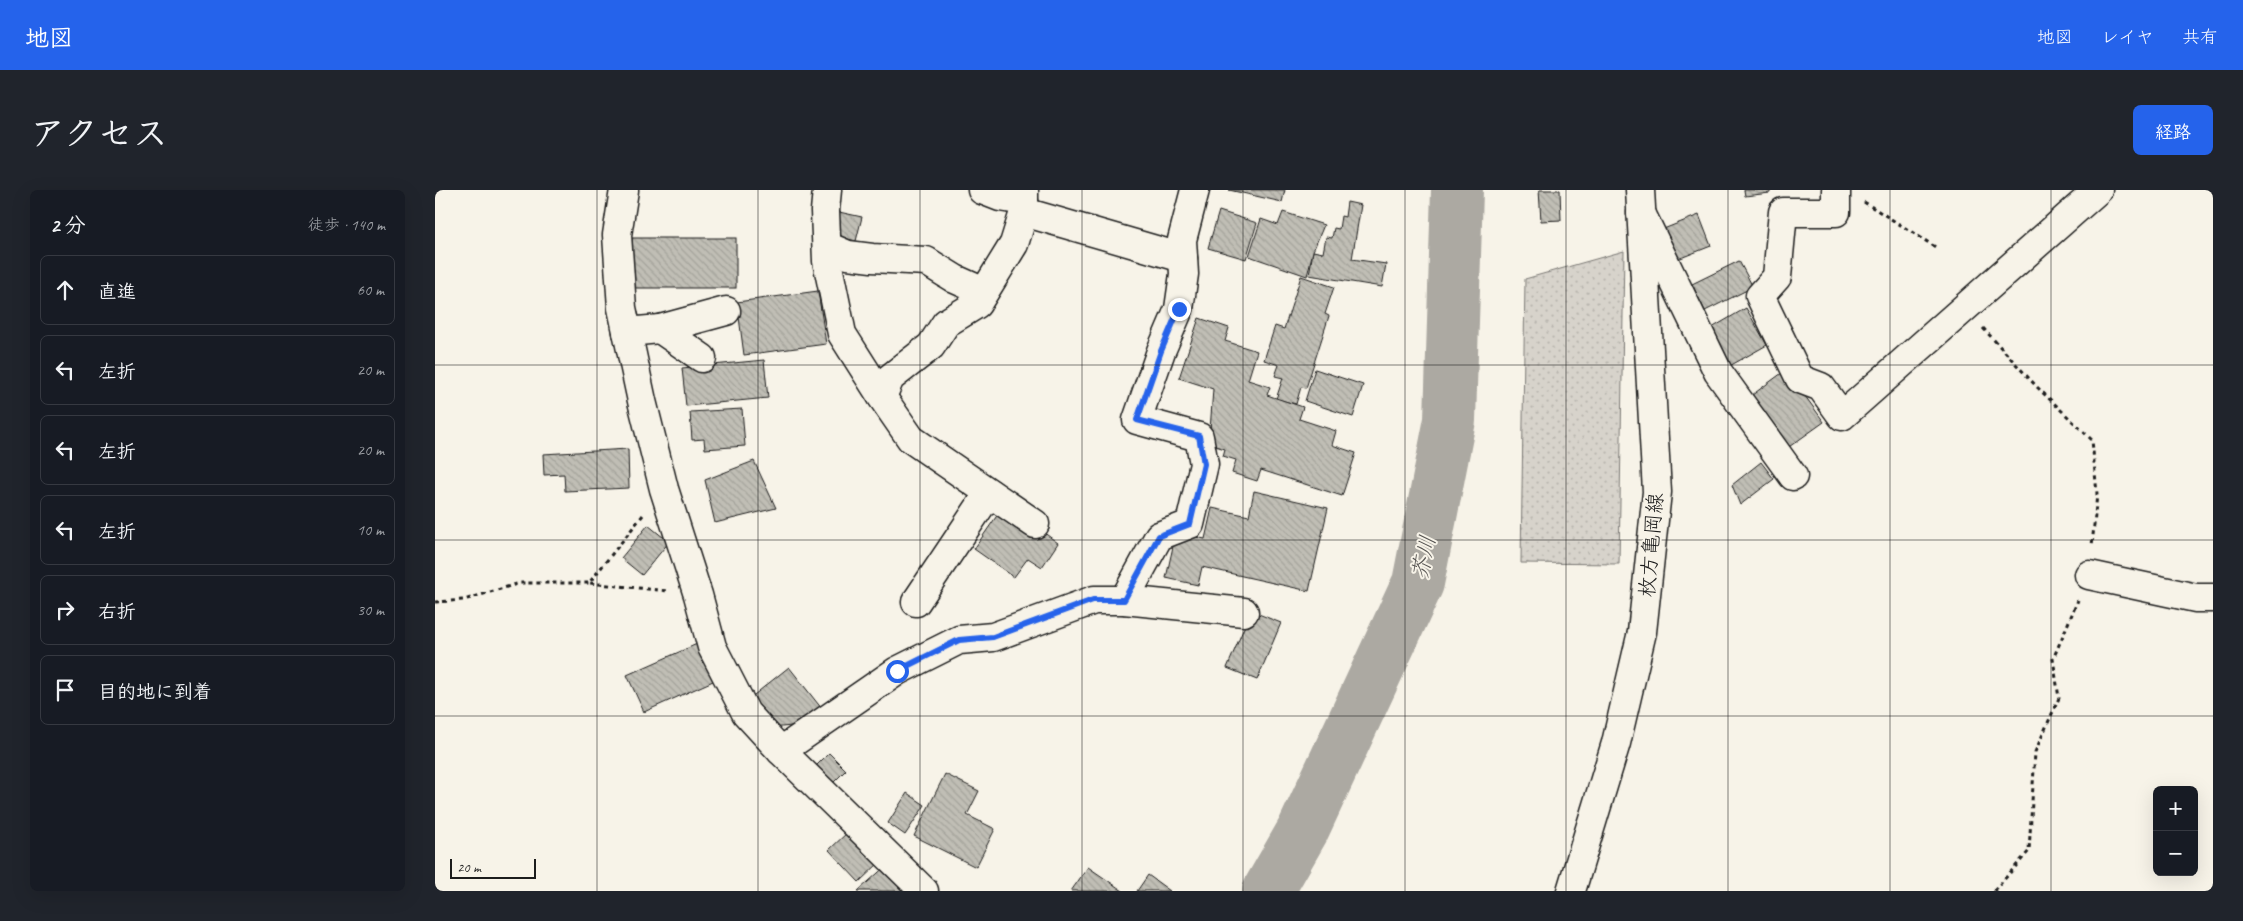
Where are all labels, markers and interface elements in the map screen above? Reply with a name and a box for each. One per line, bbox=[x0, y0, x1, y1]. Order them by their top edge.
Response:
text: 地図 bbox=[25, 23, 73, 53]
text: 地図 bbox=[2037, 26, 2073, 48]
text: レイヤ bbox=[2101, 26, 2154, 48]
text: 共有 bbox=[2182, 26, 2218, 48]
button: 経路 bbox=[2133, 105, 2213, 155]
text: アクセス bbox=[30, 111, 168, 156]
text: 2 分 bbox=[50, 212, 86, 238]
text: 徒歩 · 140 m bbox=[308, 215, 385, 235]
icon: ahead bbox=[51, 276, 79, 304]
text: 直進 bbox=[98, 280, 136, 304]
text: 60 m bbox=[357, 280, 384, 300]
route end bbox=[1168, 298, 1191, 321]
icon: left bbox=[51, 356, 79, 384]
text: 左折 bbox=[98, 360, 136, 384]
text: 20 m bbox=[357, 360, 384, 380]
icon: left bbox=[51, 436, 79, 464]
text: 左折 bbox=[98, 440, 136, 464]
text: 20 m bbox=[357, 440, 384, 460]
street label: 枚方亀岡線 bbox=[1633, 492, 1669, 598]
icon: left bbox=[51, 516, 79, 544]
text: 左折 bbox=[98, 520, 136, 544]
text: 10 m bbox=[357, 520, 384, 540]
water label: 芥川 bbox=[1406, 533, 1442, 582]
icon: right bbox=[51, 596, 79, 624]
text: 右折 bbox=[98, 600, 136, 624]
text: 30 m bbox=[357, 600, 384, 620]
route start bbox=[886, 660, 909, 683]
icon: arrive bbox=[51, 676, 79, 704]
text: 目的地に到着 bbox=[98, 680, 212, 704]
map controls bbox=[2153, 786, 2198, 876]
button: + bbox=[2153, 786, 2198, 831]
button: − bbox=[2153, 831, 2198, 876]
scale bar bbox=[450, 856, 536, 879]
text: 20 m bbox=[457, 859, 481, 876]

